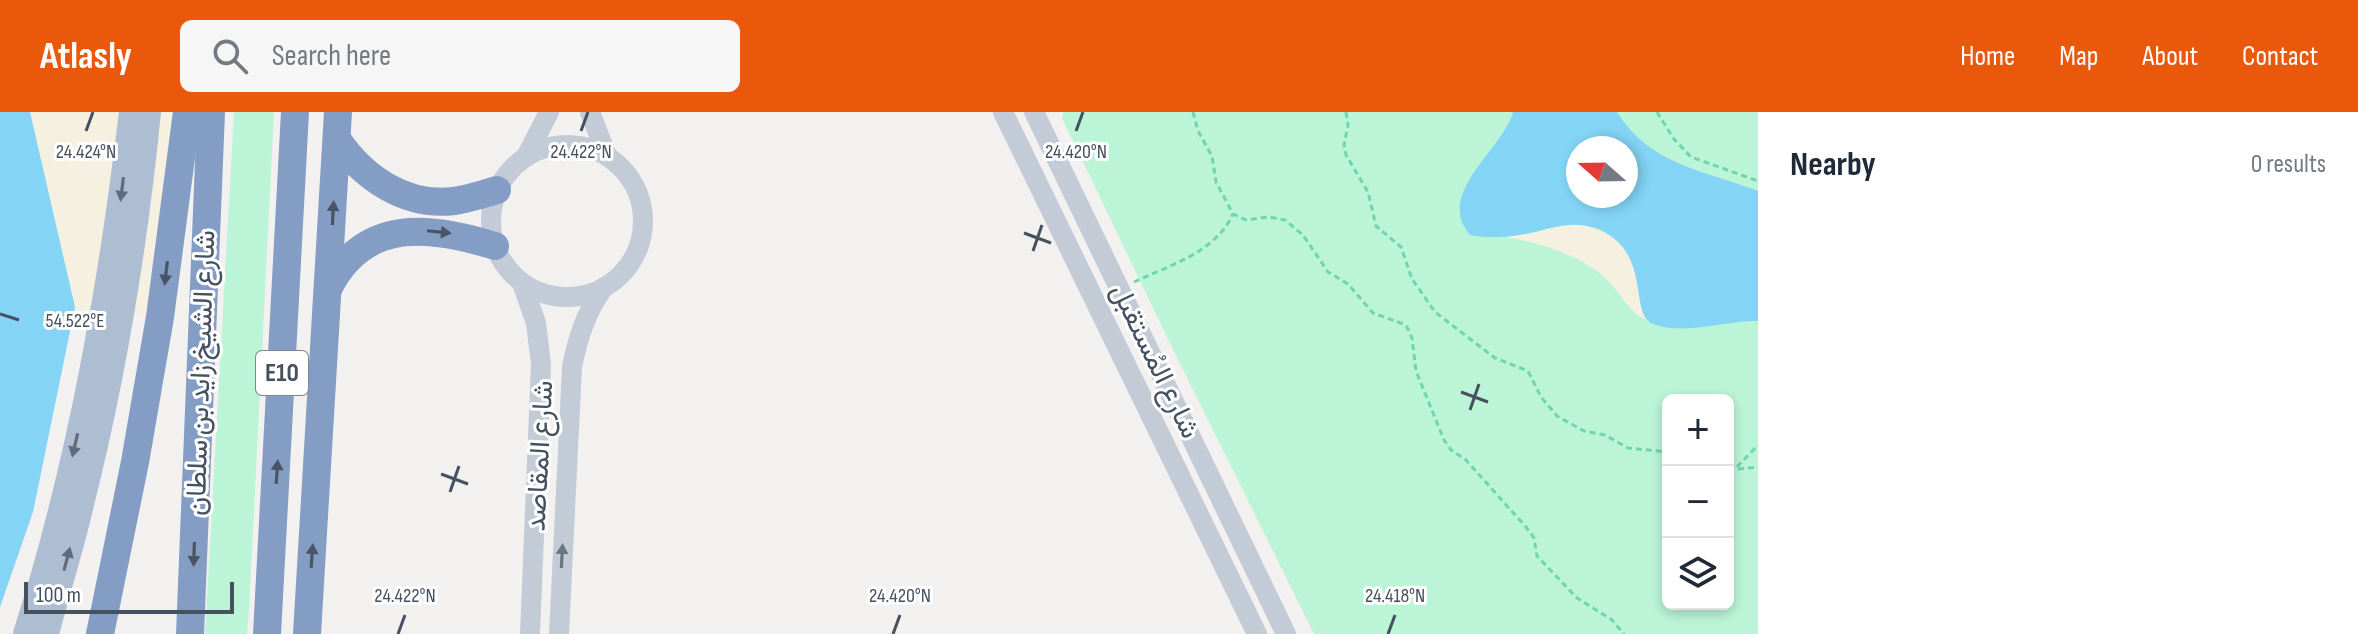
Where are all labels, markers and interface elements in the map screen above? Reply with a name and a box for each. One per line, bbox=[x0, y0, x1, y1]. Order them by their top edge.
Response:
search box bbox=[180, 20, 740, 92]
text: Atlasly bbox=[40, 34, 132, 79]
icon: search bbox=[208, 34, 252, 78]
text: Search here bbox=[272, 38, 391, 74]
text: Home bbox=[1960, 40, 2015, 73]
text: Map bbox=[2059, 40, 2098, 73]
text: About bbox=[2142, 40, 2198, 73]
text: Contact bbox=[2242, 40, 2318, 73]
north arrow bbox=[1566, 136, 1638, 208]
text: 24.424°N bbox=[56, 140, 116, 164]
text: 24.422°N bbox=[550, 140, 612, 164]
text: 24.420°N bbox=[1045, 140, 1107, 164]
text: Nearby bbox=[1790, 144, 1876, 185]
text: 0 results bbox=[2251, 149, 2326, 180]
one-way arrow bbox=[115, 177, 128, 202]
one-way arrow bbox=[327, 200, 340, 225]
one-way arrow bbox=[427, 226, 452, 239]
street label: شارع الشيخ زايد بن سلطان bbox=[180, 230, 224, 516]
one-way arrow bbox=[159, 261, 172, 286]
street label: شارع المُستقبل bbox=[1102, 278, 1207, 444]
text: 54.522°E bbox=[46, 309, 104, 333]
road number: E10 bbox=[256, 351, 308, 395]
street label: شارع المقاصد bbox=[520, 380, 561, 532]
map controls bbox=[1662, 394, 1734, 610]
button: + bbox=[1662, 394, 1734, 466]
one-way arrow bbox=[68, 433, 81, 458]
one-way arrow bbox=[270, 459, 283, 484]
button: − bbox=[1662, 466, 1734, 538]
button: layers bbox=[1662, 538, 1734, 610]
one-way arrow bbox=[187, 542, 200, 567]
one-way arrow bbox=[306, 543, 319, 568]
one-way arrow bbox=[556, 543, 569, 568]
one-way arrow bbox=[62, 546, 74, 571]
scale bar bbox=[24, 578, 234, 614]
text: 100 m bbox=[36, 582, 81, 609]
text: 24.422°N bbox=[374, 584, 436, 608]
text: 24.420°N bbox=[869, 584, 931, 608]
text: 24.418°N bbox=[1365, 584, 1425, 608]

